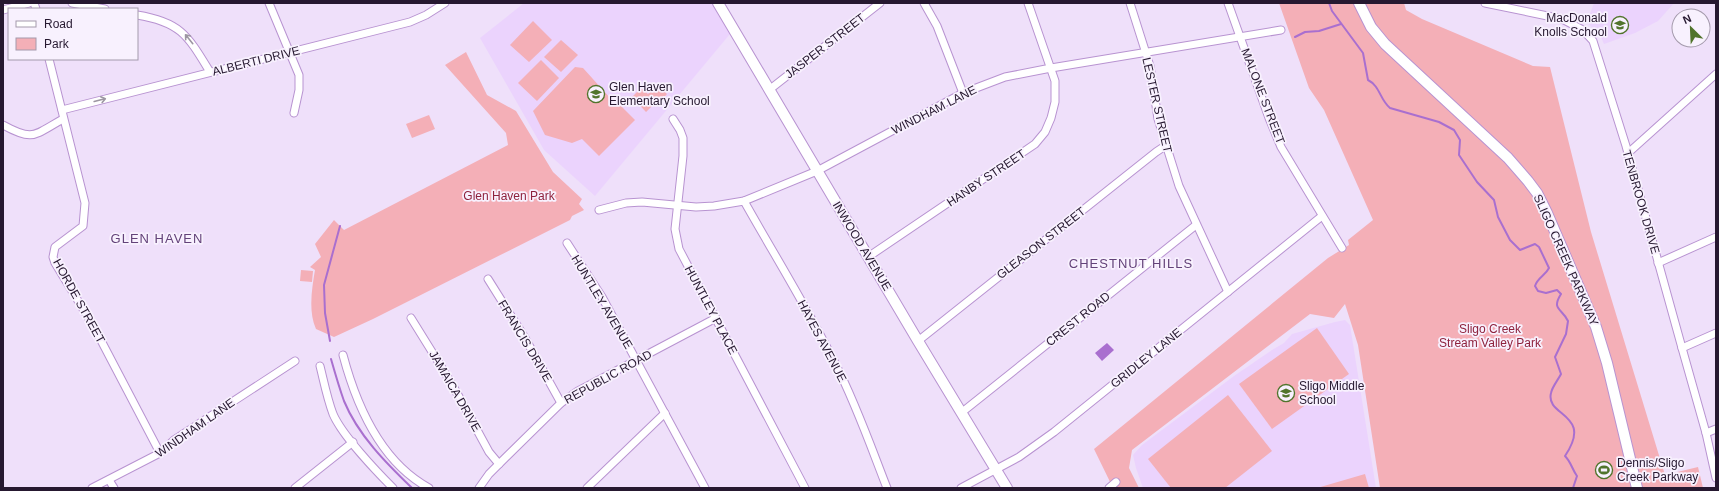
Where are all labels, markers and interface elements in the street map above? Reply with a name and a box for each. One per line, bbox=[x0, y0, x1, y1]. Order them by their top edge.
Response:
legend bbox=[8, 8, 138, 60]
north arrow bbox=[1671, 8, 1711, 48]
street label: JASPER STREET bbox=[782, 10, 868, 81]
place label: MacDonald Knolls School bbox=[1534, 11, 1607, 39]
text: N bbox=[1681, 12, 1693, 26]
school or university icon: MacDonald Knolls School bbox=[1610, 15, 1630, 35]
text: Road bbox=[44, 17, 73, 31]
one-way arrow bbox=[184, 34, 193, 45]
text: Park bbox=[44, 37, 70, 51]
street label: ALBERTI DRIVE bbox=[211, 43, 301, 79]
street label: MALONE STREET bbox=[1238, 46, 1288, 146]
street label: LESTER STREET bbox=[1139, 56, 1175, 155]
place label: Glen Haven Elementary School bbox=[609, 80, 710, 108]
street label: WINDHAM LANE bbox=[889, 83, 979, 137]
school or university icon: Glen Haven Elementary School bbox=[586, 84, 606, 104]
one-way arrow bbox=[93, 96, 106, 103]
street label: HANBY STREET bbox=[944, 146, 1029, 209]
street label: TENBROOK DRIVE bbox=[1619, 148, 1663, 256]
park label: Glen Haven Park bbox=[463, 189, 556, 203]
street label: SLIGO CREEK PARKWAY bbox=[1531, 192, 1601, 328]
street label: INWOOD AVENUE bbox=[830, 199, 894, 293]
street label: GLEASON STREET bbox=[994, 204, 1089, 282]
district label: GLEN HAVEN bbox=[111, 231, 203, 246]
street label: HUNTLEY AVENUE bbox=[568, 253, 636, 351]
street label: HORDE STREET bbox=[50, 256, 108, 346]
district label: CHESTNUT HILLS bbox=[1069, 256, 1193, 271]
street label: HUNTLEY PLACE bbox=[682, 263, 740, 357]
street label: CREST ROAD bbox=[1043, 289, 1113, 349]
street label: FRANCIS DRIVE bbox=[495, 298, 555, 384]
street label: HAYES AVENUE bbox=[794, 298, 850, 384]
park label: Sligo Creek Stream Valley Park bbox=[1439, 322, 1542, 350]
street label: GRIDLEY LANE bbox=[1108, 325, 1184, 391]
street label: REPUBLIC ROAD bbox=[562, 347, 655, 407]
street label: JAMAICA DRIVE bbox=[426, 348, 484, 434]
place label: Sligo Middle School bbox=[1299, 379, 1365, 407]
school or university icon: Sligo Middle School bbox=[1276, 383, 1296, 403]
street label: WINDHAM LANE bbox=[153, 395, 237, 461]
place label: Dennis/Sligo Creek Parkway bbox=[1617, 456, 1698, 484]
sports icon: Dennis/Sligo Creek Parkway bbox=[1594, 460, 1614, 480]

